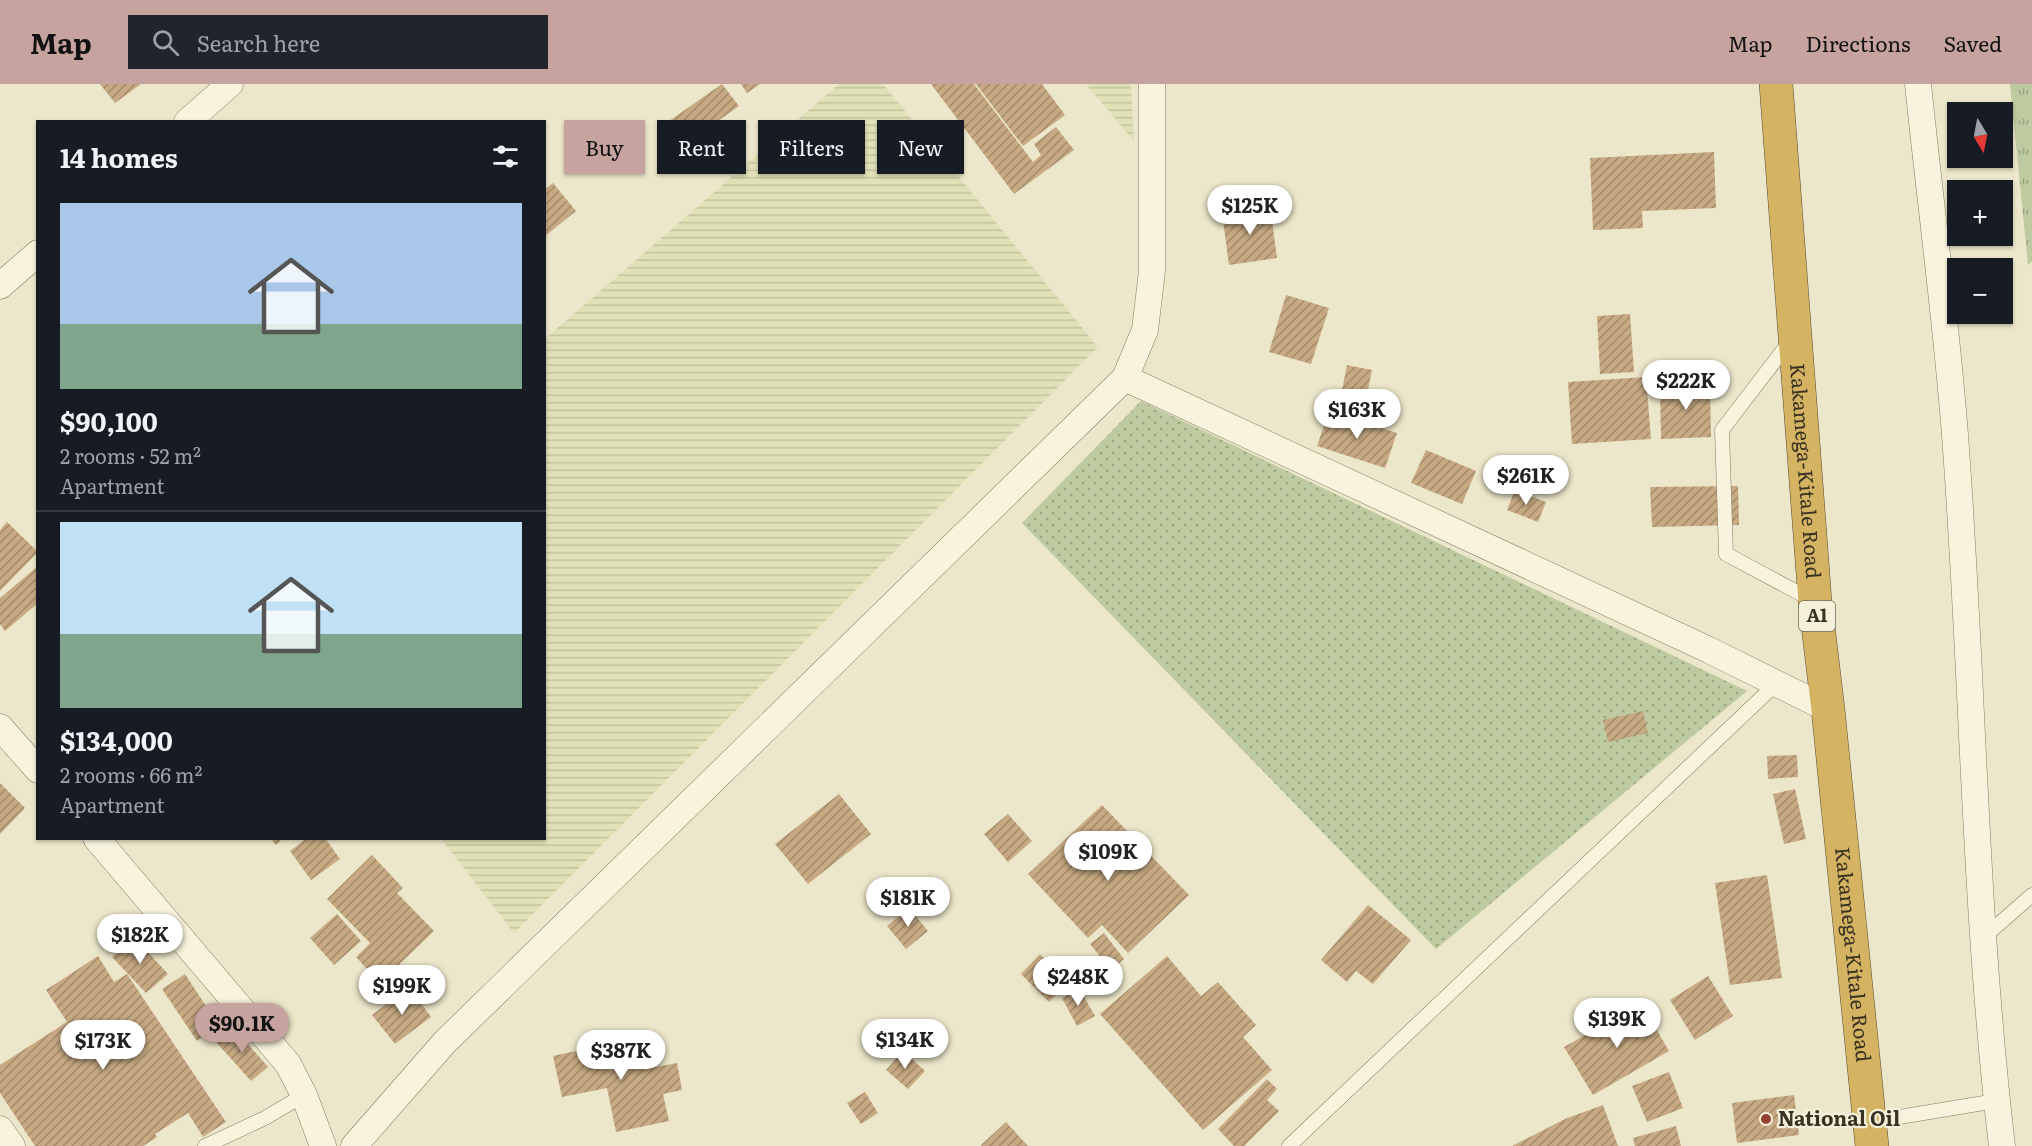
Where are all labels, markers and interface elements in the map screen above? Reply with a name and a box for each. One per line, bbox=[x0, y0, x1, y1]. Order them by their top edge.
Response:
search box bbox=[128, 15, 548, 69]
text: Map bbox=[30, 21, 92, 63]
icon: search bbox=[149, 26, 182, 59]
text: Search here bbox=[197, 26, 320, 59]
text: Map bbox=[1728, 27, 1773, 58]
text: Directions bbox=[1806, 27, 1911, 58]
text: Saved bbox=[1944, 27, 2002, 58]
north arrow bbox=[1947, 102, 2013, 168]
map controls bbox=[1947, 102, 2013, 324]
chip: Buy bbox=[564, 120, 645, 174]
chip: Rent bbox=[657, 120, 746, 174]
chip: Filters bbox=[758, 120, 865, 174]
chip: New bbox=[877, 120, 964, 174]
text: 14 homes bbox=[60, 137, 178, 176]
icon: filters bbox=[489, 140, 522, 173]
button: + bbox=[1947, 180, 2013, 246]
pin: $125K bbox=[1208, 185, 1292, 236]
text: $125K bbox=[1221, 189, 1279, 219]
icon: home bbox=[237, 242, 345, 350]
button: − bbox=[1947, 258, 2013, 324]
pin: $222K bbox=[1644, 360, 1728, 411]
street label: Kakamega-Kitale Road bbox=[1784, 362, 1830, 580]
text: $222K bbox=[1656, 364, 1716, 394]
pin: $163K bbox=[1315, 389, 1399, 440]
text: $163K bbox=[1328, 393, 1386, 423]
text: $90,100 bbox=[60, 401, 158, 440]
text: 2 rooms · 52 m² bbox=[60, 440, 201, 470]
pin: $261K bbox=[1484, 455, 1568, 506]
text: $261K bbox=[1497, 459, 1555, 489]
text: Apartment bbox=[60, 470, 165, 500]
icon: home bbox=[237, 561, 345, 669]
road number: A1 bbox=[1799, 601, 1835, 631]
text: $134,000 bbox=[60, 720, 173, 759]
text: 2 rooms · 66 m² bbox=[60, 759, 202, 789]
text: Apartment bbox=[60, 789, 165, 819]
pin: $109K bbox=[1066, 831, 1150, 882]
text: $109K bbox=[1078, 835, 1138, 865]
street label: Kakamega-Kitale Road bbox=[1829, 845, 1880, 1063]
pin: $181K bbox=[866, 877, 950, 928]
text: $181K bbox=[880, 881, 936, 911]
pin: $182K bbox=[98, 914, 182, 965]
text: $182K bbox=[111, 918, 169, 948]
pin: $248K bbox=[1036, 956, 1120, 1007]
text: $248K bbox=[1047, 960, 1109, 990]
pin: $199K bbox=[360, 965, 444, 1016]
text: $199K bbox=[373, 969, 431, 999]
pin: $139K bbox=[1575, 998, 1659, 1049]
text: $139K bbox=[1588, 1002, 1646, 1032]
pin: $90.1K bbox=[193, 1003, 291, 1054]
text: $90.1K bbox=[209, 1007, 275, 1037]
pin: $134K bbox=[863, 1019, 947, 1070]
pin: $173K bbox=[61, 1020, 145, 1071]
text: $134K bbox=[875, 1023, 935, 1053]
text: $173K bbox=[74, 1024, 132, 1054]
pin: $387K bbox=[579, 1030, 663, 1081]
text: $387K bbox=[590, 1034, 652, 1064]
place label: National Oil bbox=[1778, 1102, 1900, 1132]
marker: National Oil bbox=[1759, 1112, 1773, 1126]

